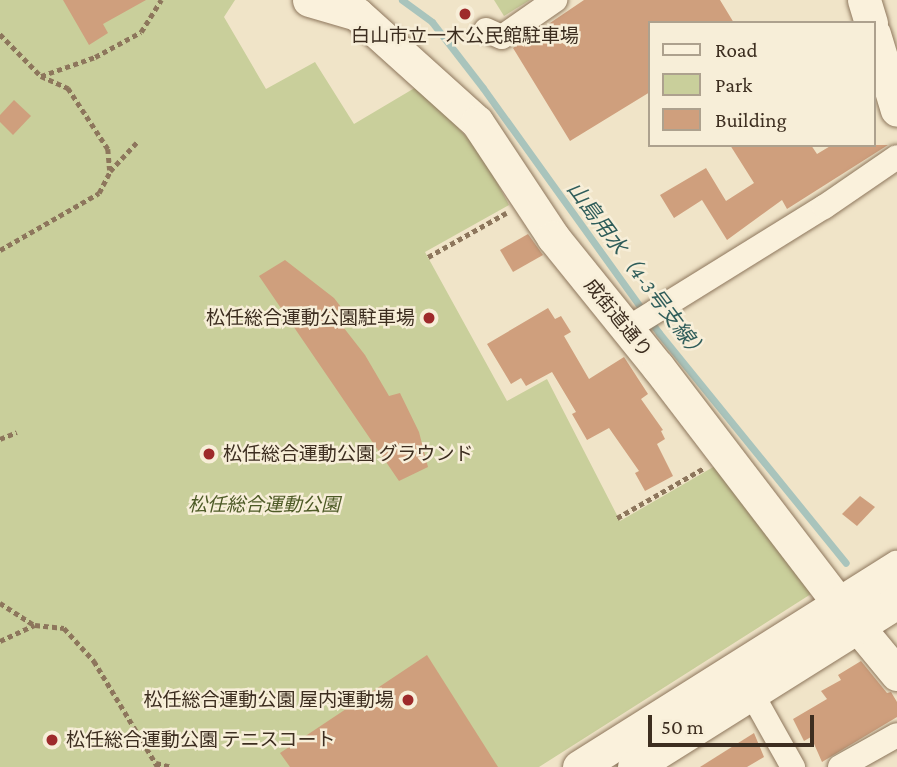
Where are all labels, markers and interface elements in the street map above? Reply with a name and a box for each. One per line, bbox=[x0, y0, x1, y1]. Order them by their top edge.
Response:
marker: 白山市立一木公民館駐車場 bbox=[457, 6, 473, 22]
legend bbox=[648, 21, 876, 147]
place label: 白山市立一木公民館駐車場 bbox=[351, 25, 579, 47]
text: Road bbox=[715, 38, 758, 62]
text: Park bbox=[715, 73, 752, 97]
text: Building bbox=[715, 108, 787, 132]
water label: 山島用水（4-3号支線） bbox=[562, 177, 712, 365]
street label: 成街道通り bbox=[579, 274, 657, 362]
place label: 松任総合運動公園駐車場 bbox=[206, 307, 415, 329]
marker: 松任総合運動公園駐車場 bbox=[421, 310, 437, 326]
place label: 松任総合運動公園 グラウンド bbox=[223, 443, 474, 465]
marker: 松任総合運動公園 グラウンド bbox=[201, 446, 217, 462]
park label: 松任総合運動公園 bbox=[188, 494, 340, 516]
place label: 松任総合運動公園 屋内運動場 bbox=[143, 689, 394, 711]
marker: 松任総合運動公園 屋内運動場 bbox=[400, 692, 416, 708]
scale bar bbox=[652, 700, 818, 744]
text: 50 m bbox=[661, 715, 704, 739]
place label: 松任総合運動公園 テニスコート bbox=[66, 729, 336, 751]
marker: 松任総合運動公園 テニスコート bbox=[44, 732, 60, 748]

